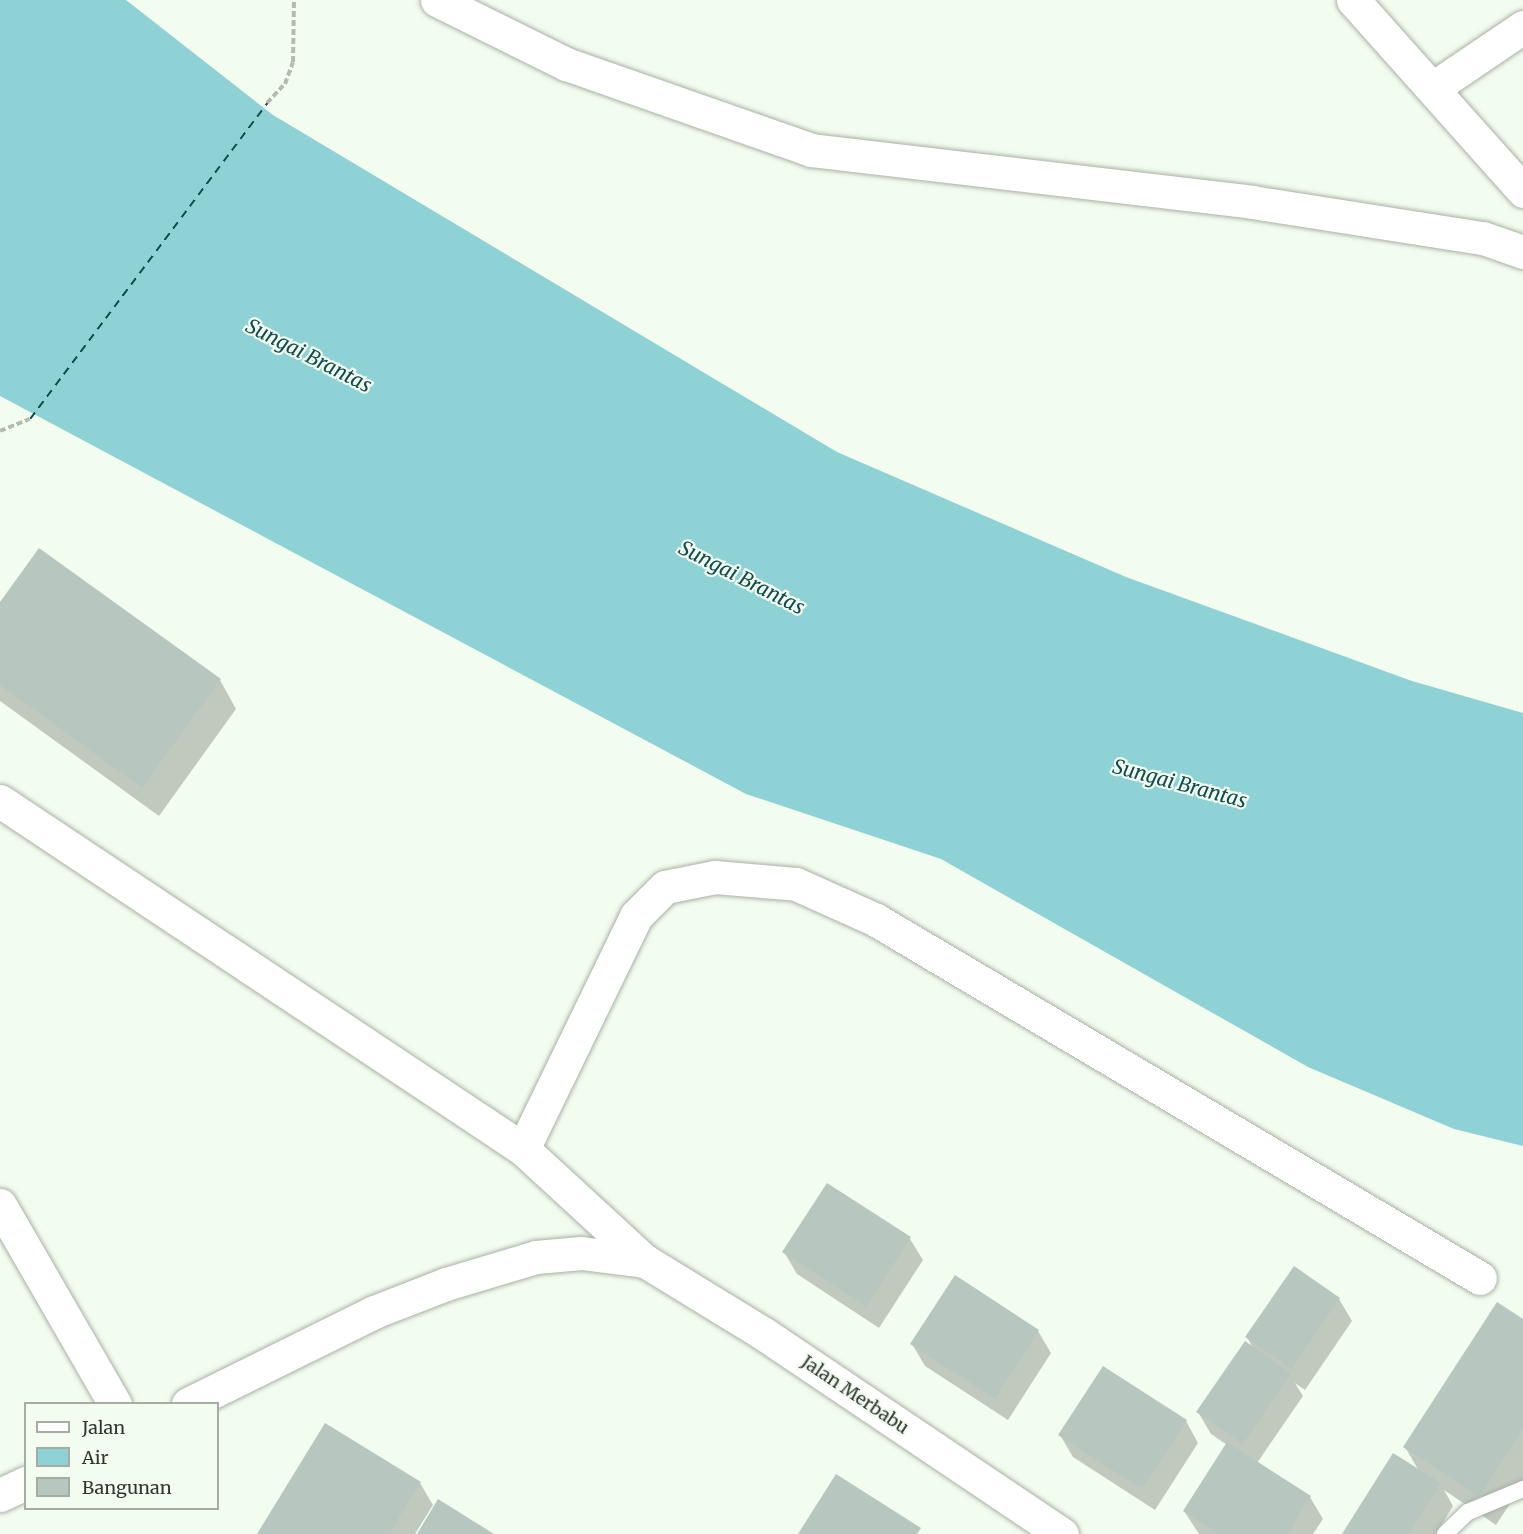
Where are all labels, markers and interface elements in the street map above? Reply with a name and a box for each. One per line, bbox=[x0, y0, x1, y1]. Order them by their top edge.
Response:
water label: Sungai Brantas bbox=[242, 313, 376, 397]
water label: Sungai Brantas bbox=[675, 535, 809, 619]
water label: Sungai Brantas bbox=[1110, 754, 1250, 812]
street label: Jalan Merbabu bbox=[797, 1351, 913, 1439]
legend bbox=[24, 1402, 219, 1510]
text: Jalan bbox=[82, 1416, 125, 1439]
text: Air bbox=[82, 1446, 109, 1469]
text: Bangunan bbox=[82, 1476, 172, 1499]

